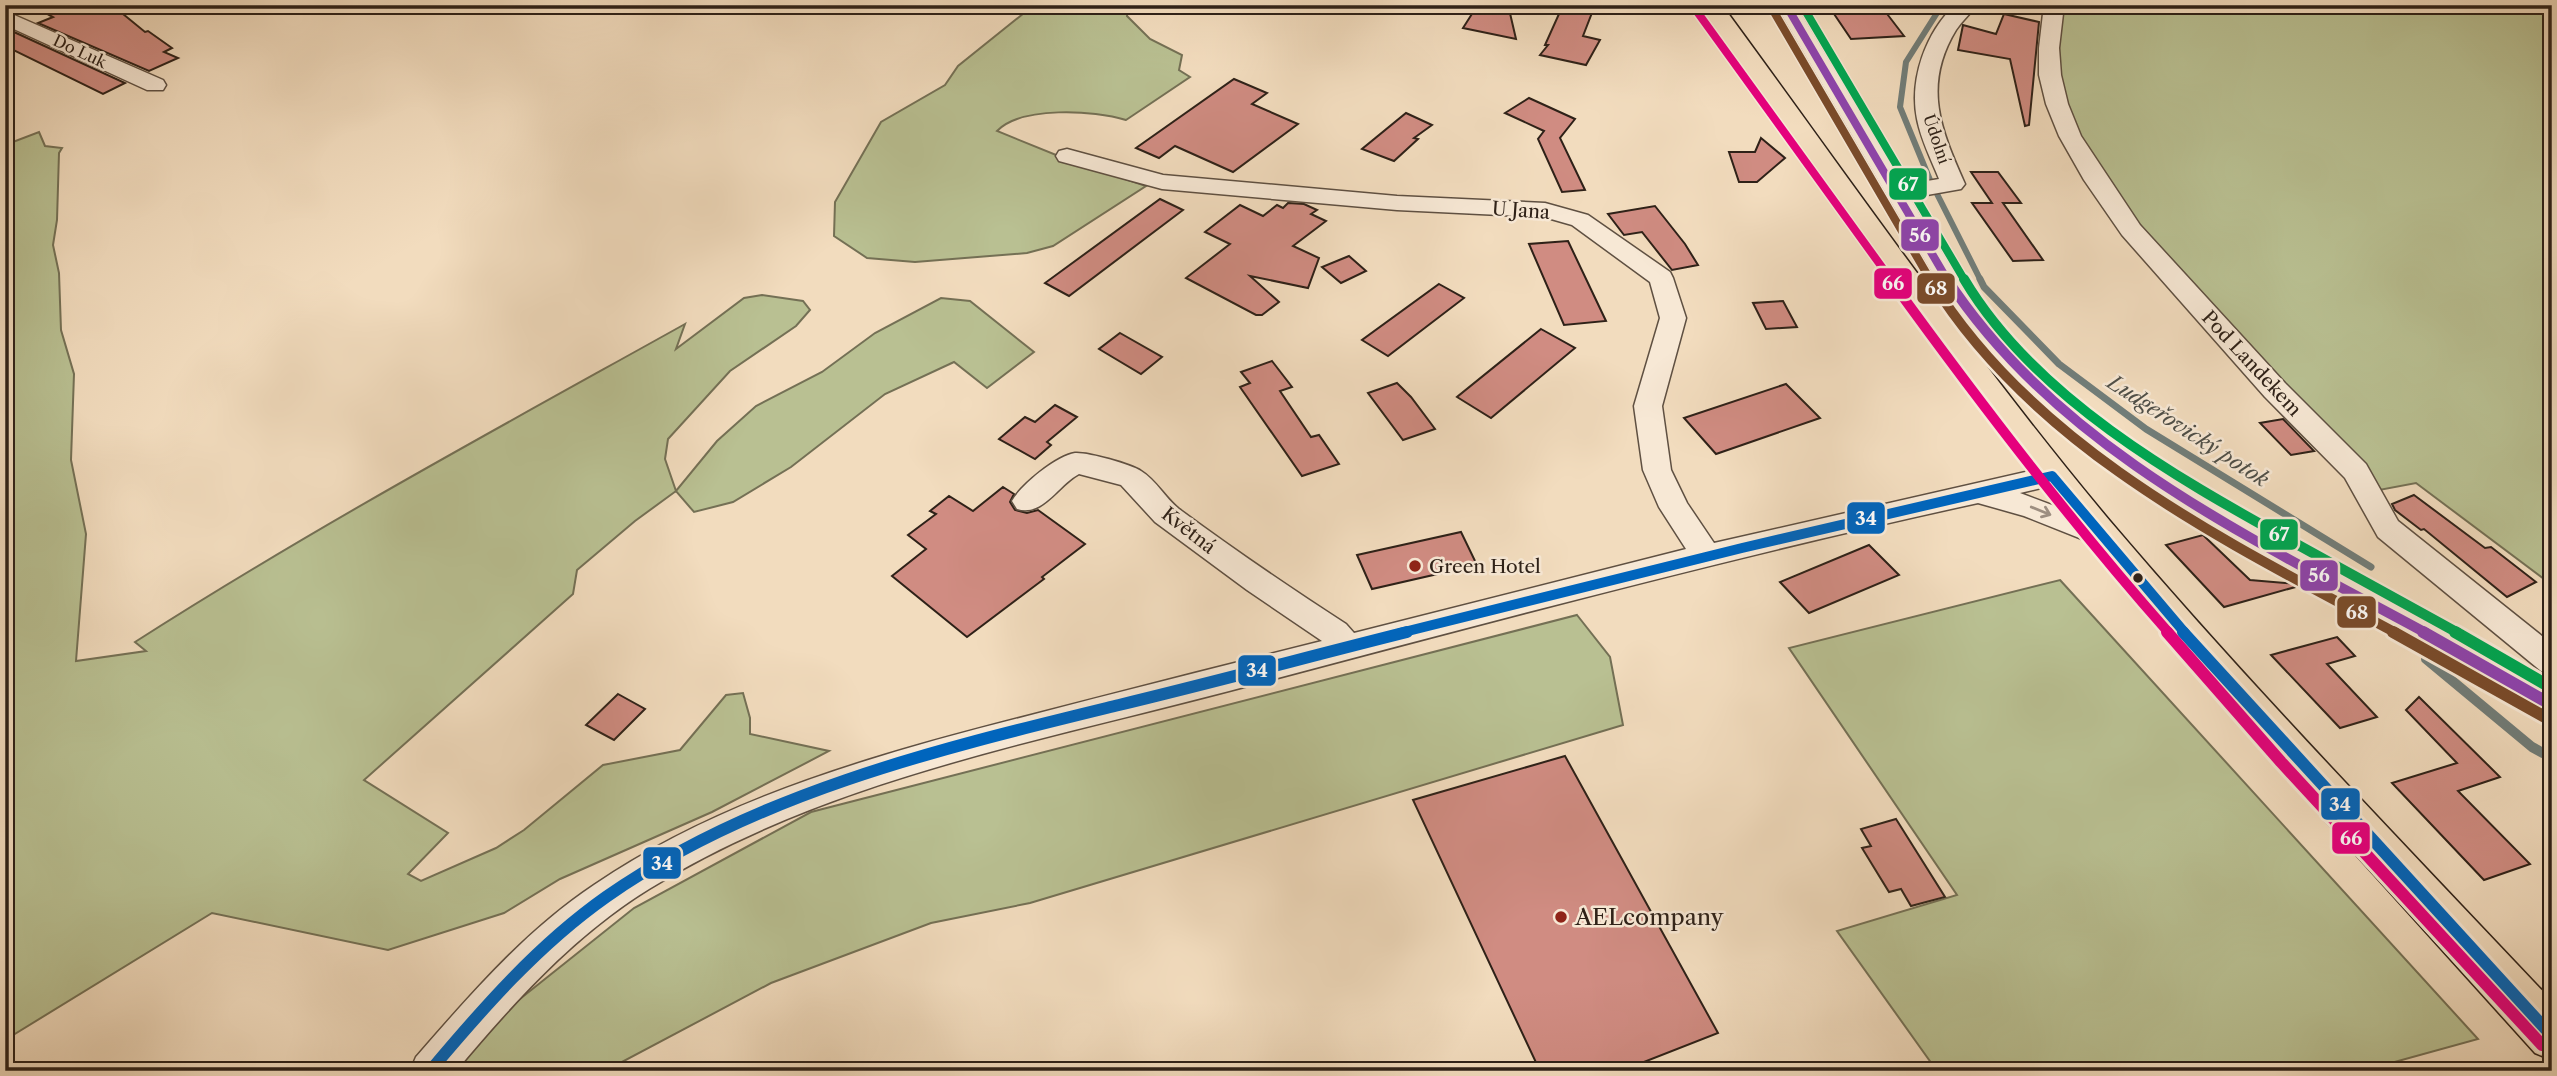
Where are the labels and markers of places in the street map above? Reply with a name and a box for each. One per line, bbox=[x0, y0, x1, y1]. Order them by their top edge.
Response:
place label: Green Hotel bbox=[1429, 555, 1541, 578]
marker: Green Hotel bbox=[1407, 558, 1423, 574]
unlabelled marker bbox=[2131, 571, 2145, 585]
place label: AELcompany bbox=[1574, 903, 1724, 931]
marker: AELcompany bbox=[1553, 909, 1569, 925]

